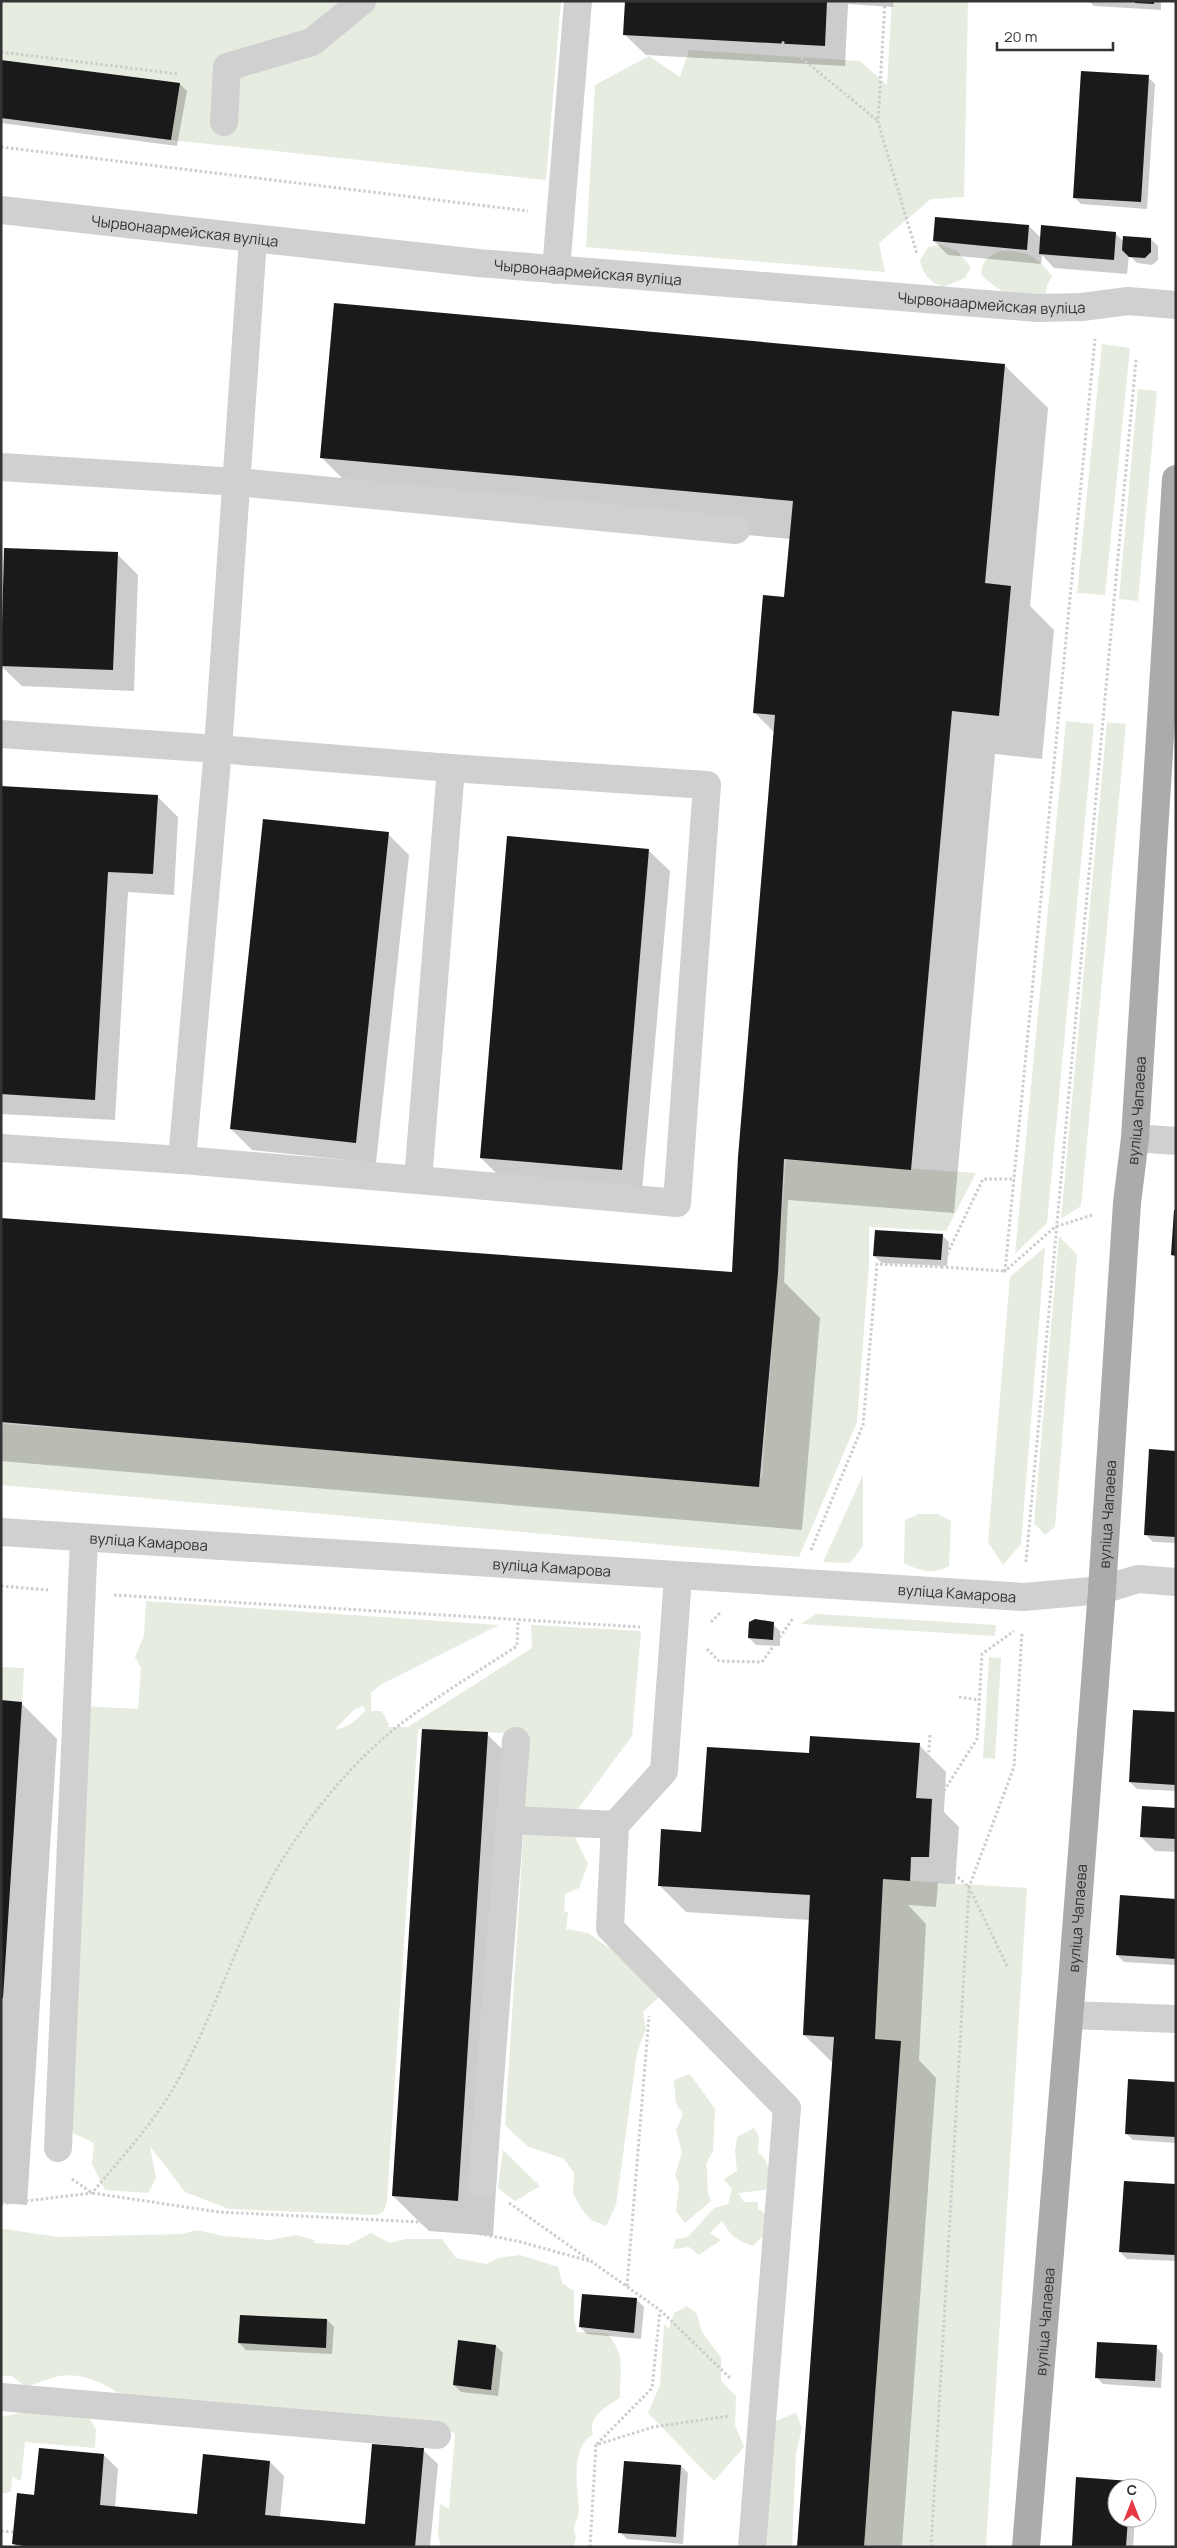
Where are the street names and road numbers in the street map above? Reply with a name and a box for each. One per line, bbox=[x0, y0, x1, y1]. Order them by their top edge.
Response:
street label: Чырвонаармейская вуліца bbox=[90, 210, 280, 251]
street label: Чырвонаармейская вуліца bbox=[493, 254, 683, 290]
street label: Чырвонаармейская вуліца bbox=[897, 286, 1086, 318]
street label: вуліца Чапаева bbox=[1121, 1056, 1151, 1166]
street label: вуліца Чапаева bbox=[1093, 1459, 1121, 1569]
street label: вуліца Камарова bbox=[89, 1527, 209, 1556]
street label: вуліца Камарова bbox=[492, 1553, 612, 1581]
street label: вуліца Камарова bbox=[897, 1579, 1017, 1607]
street label: вуліца Чапаева bbox=[1062, 1863, 1092, 1973]
street label: вуліца Чапаева bbox=[1029, 2267, 1059, 2377]

